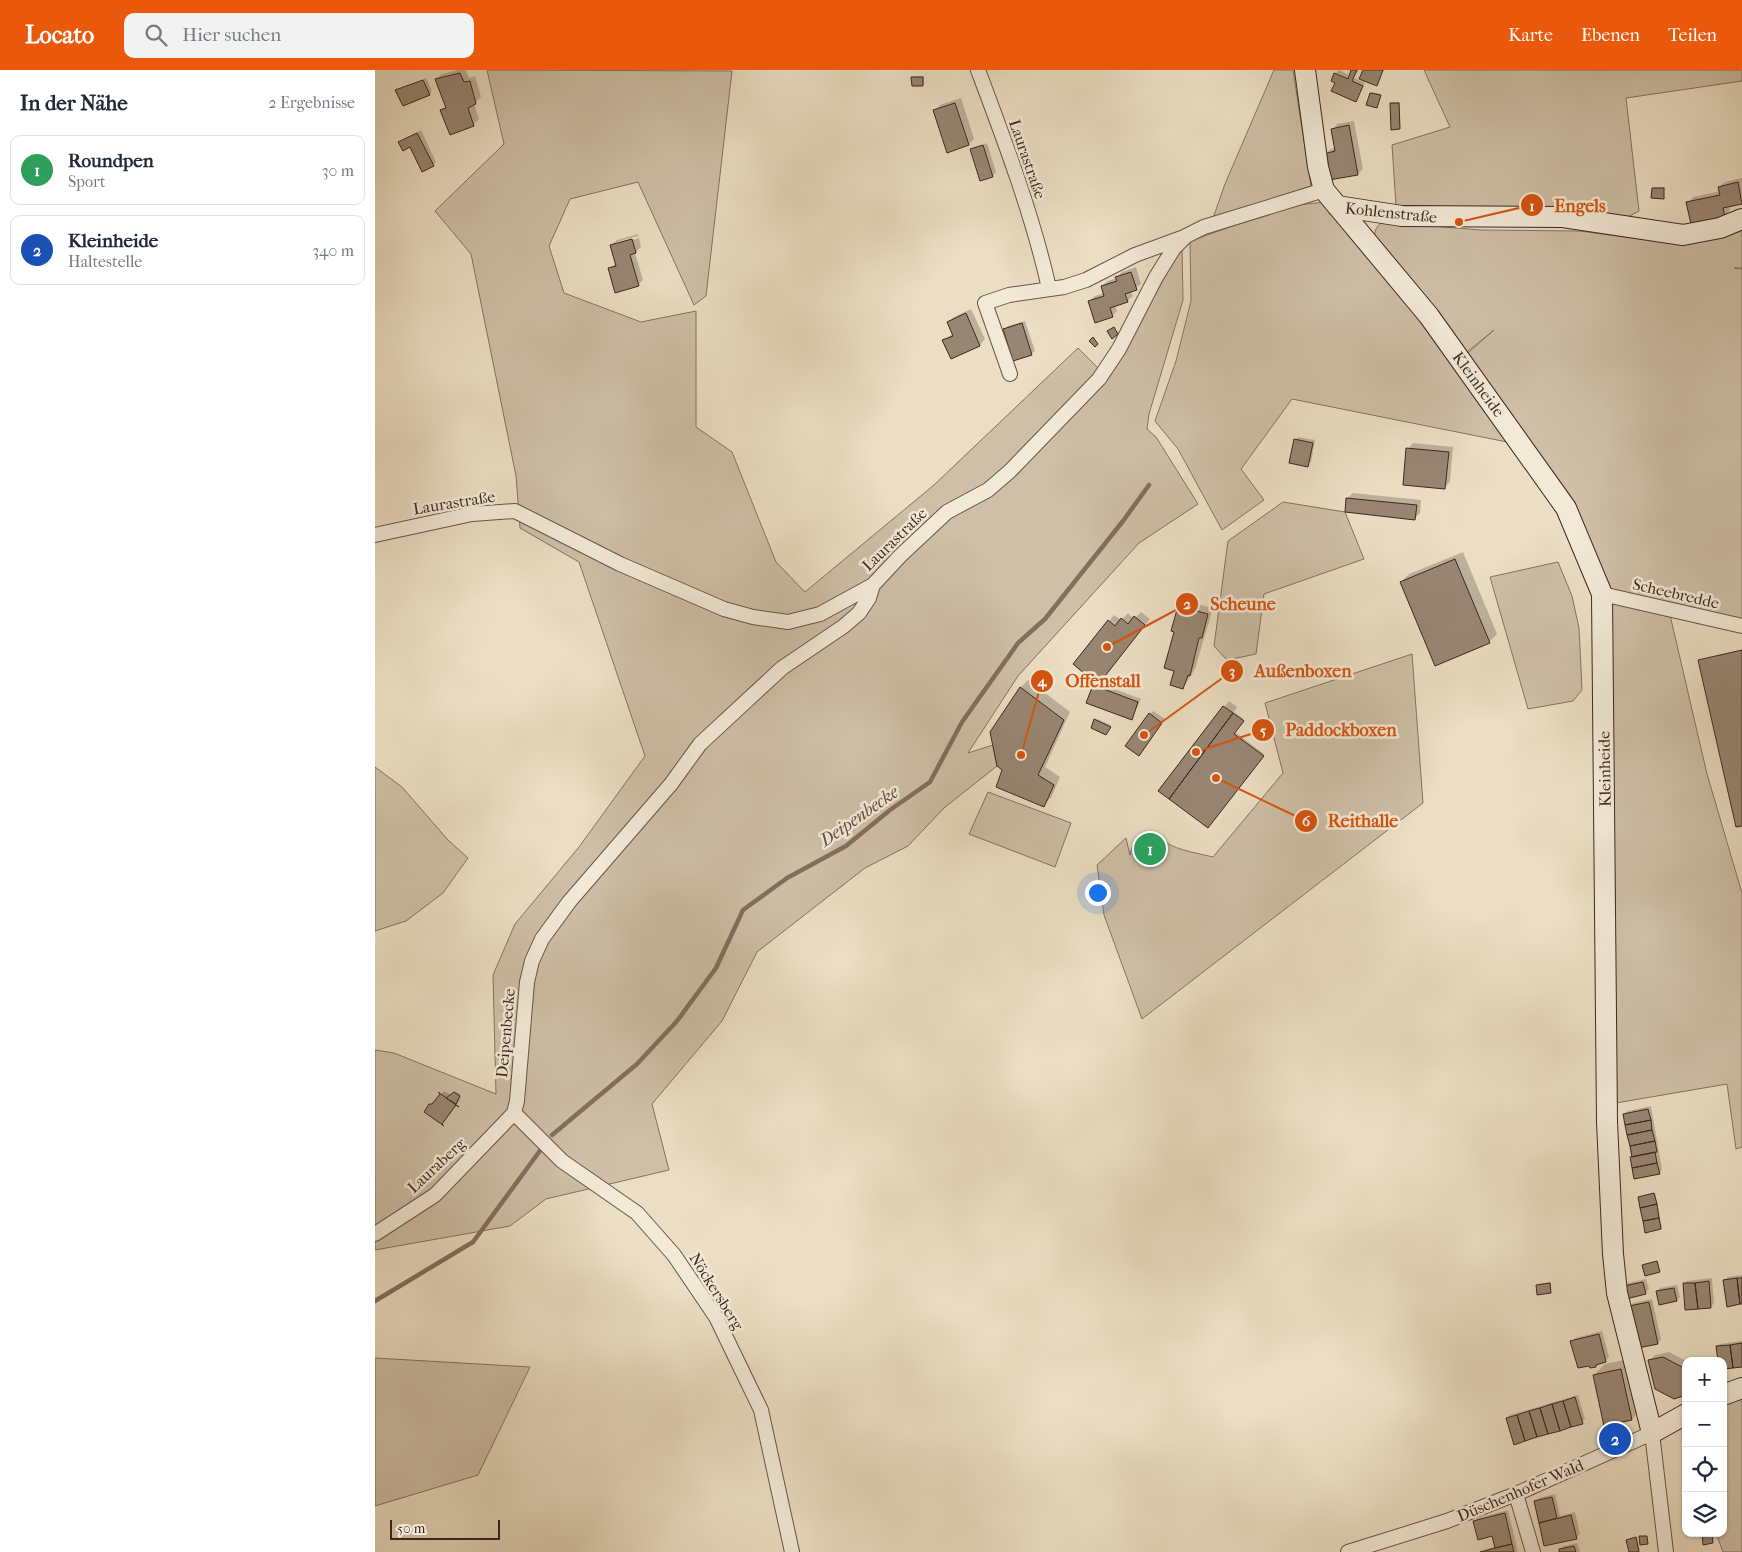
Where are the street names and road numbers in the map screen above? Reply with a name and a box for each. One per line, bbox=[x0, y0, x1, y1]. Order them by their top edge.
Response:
street label: Laurastraße bbox=[1005, 117, 1050, 201]
street label: Kohlenstraße bbox=[1344, 198, 1438, 227]
street label: Kleinheide bbox=[1449, 348, 1509, 421]
street label: Laurastraße bbox=[412, 487, 497, 518]
street label: Laurastraße bbox=[858, 504, 931, 575]
street label: Scheebredde bbox=[1631, 574, 1721, 613]
street label: Kleinheide bbox=[1594, 731, 1615, 807]
street label: Deipenbecke bbox=[492, 987, 519, 1079]
street label: Lauraberg bbox=[404, 1134, 469, 1197]
street label: Nöckersberg bbox=[685, 1249, 748, 1334]
street label: Düschenhofer Wald bbox=[1454, 1455, 1586, 1526]

